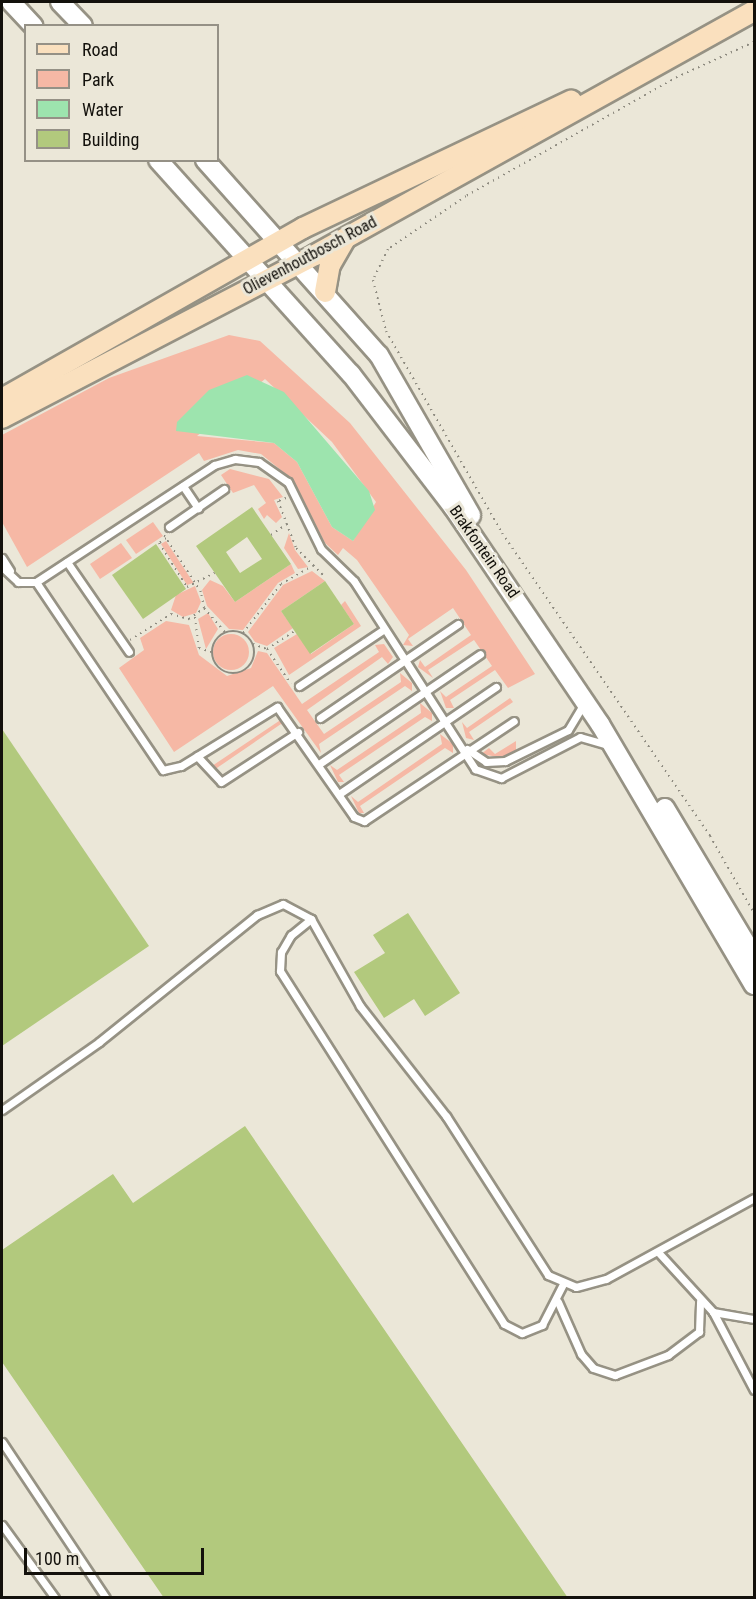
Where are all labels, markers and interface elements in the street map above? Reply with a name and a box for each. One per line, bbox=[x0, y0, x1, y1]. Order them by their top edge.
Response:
legend bbox=[24, 24, 219, 162]
text: Road bbox=[82, 39, 118, 60]
text: Park bbox=[82, 69, 114, 90]
text: Water bbox=[82, 99, 123, 120]
text: Building bbox=[82, 129, 139, 150]
street label: Olievenhoutbosch Road bbox=[240, 213, 380, 299]
street label: Brakfontein Road bbox=[445, 502, 523, 602]
scale bar bbox=[27, 1536, 207, 1574]
text: 100 m bbox=[35, 1548, 79, 1569]

